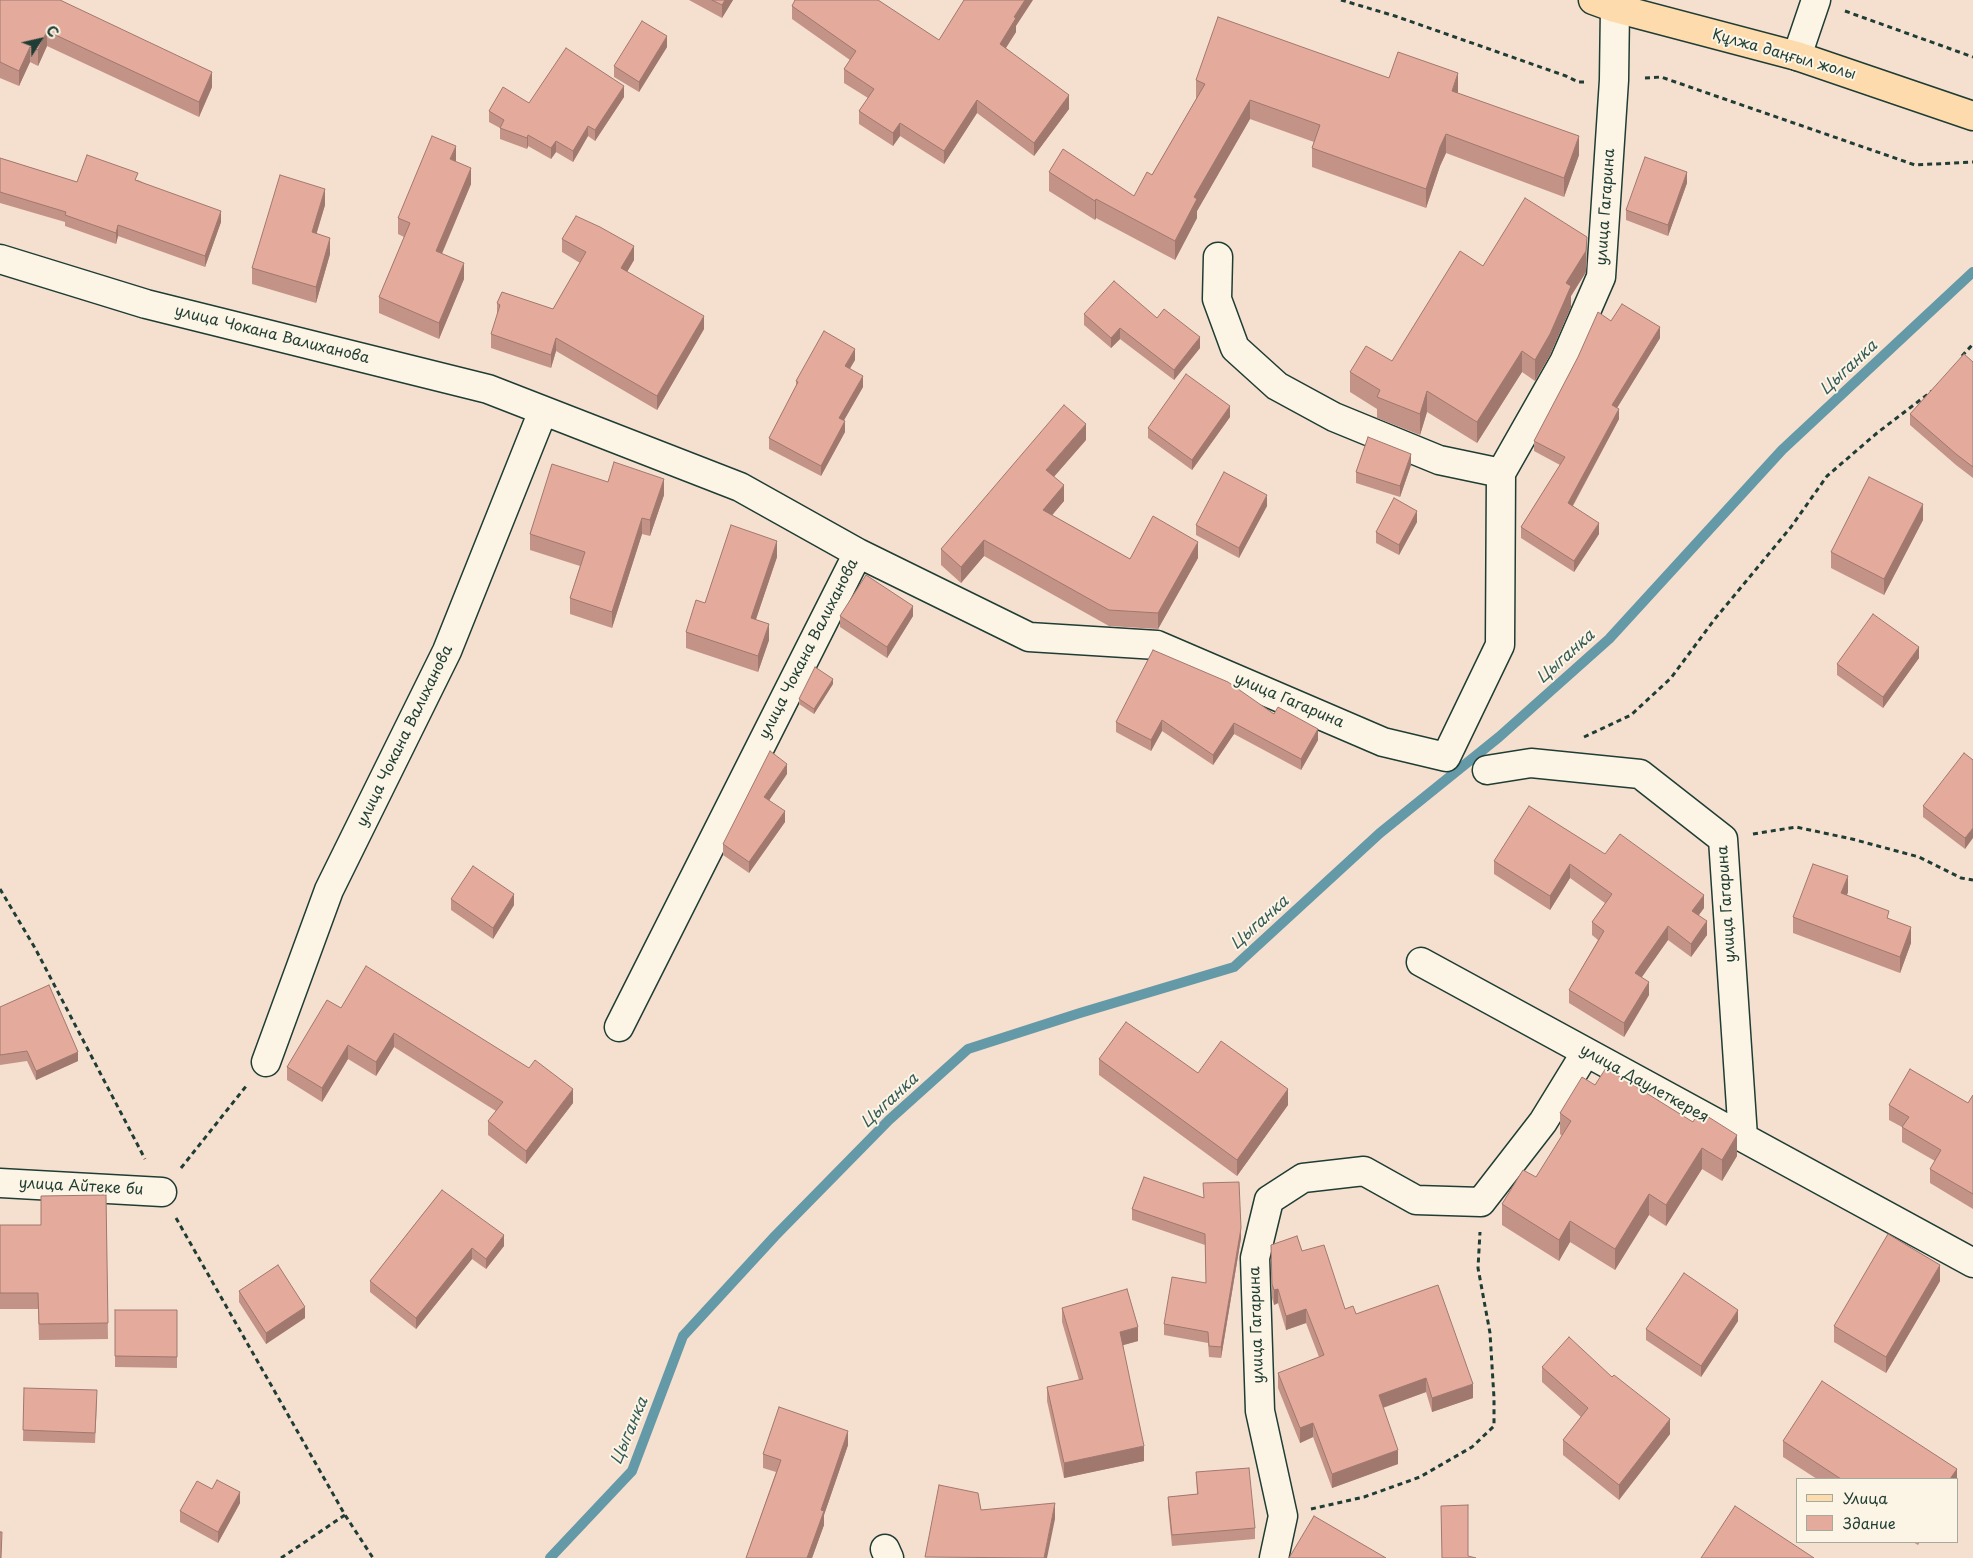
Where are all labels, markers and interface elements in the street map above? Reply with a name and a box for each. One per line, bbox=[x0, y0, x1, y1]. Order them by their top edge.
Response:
north arrow bbox=[15, 15, 65, 65]
text: С bbox=[41, 21, 64, 41]
street label: Құлжа даңғыл жолы bbox=[1710, 26, 1858, 84]
street label: улица Гагарина bbox=[1593, 148, 1619, 266]
street label: улица Чокана Валиханова bbox=[173, 302, 371, 368]
water label: Цыганка bbox=[1816, 337, 1882, 399]
street label: улица Чокана Валиханова bbox=[756, 556, 862, 742]
water label: Цыганка bbox=[1533, 626, 1599, 688]
street label: улица Чокана Валиханова bbox=[353, 642, 457, 830]
street label: улица Гагарина bbox=[1232, 670, 1346, 732]
street label: улица Гагарина bbox=[1714, 845, 1740, 963]
water label: Цыганка bbox=[1227, 892, 1293, 954]
street label: улица Даулеткерея bbox=[1577, 1041, 1711, 1127]
water label: Цыганка bbox=[857, 1070, 923, 1132]
street label: улица Айтеке би bbox=[18, 1175, 144, 1199]
street label: улица Гагарина bbox=[1246, 1266, 1268, 1384]
water label: Цыганка bbox=[607, 1395, 653, 1467]
legend bbox=[1796, 1478, 1958, 1543]
text: Улица bbox=[1843, 1486, 1888, 1509]
text: Здание bbox=[1843, 1511, 1896, 1534]

